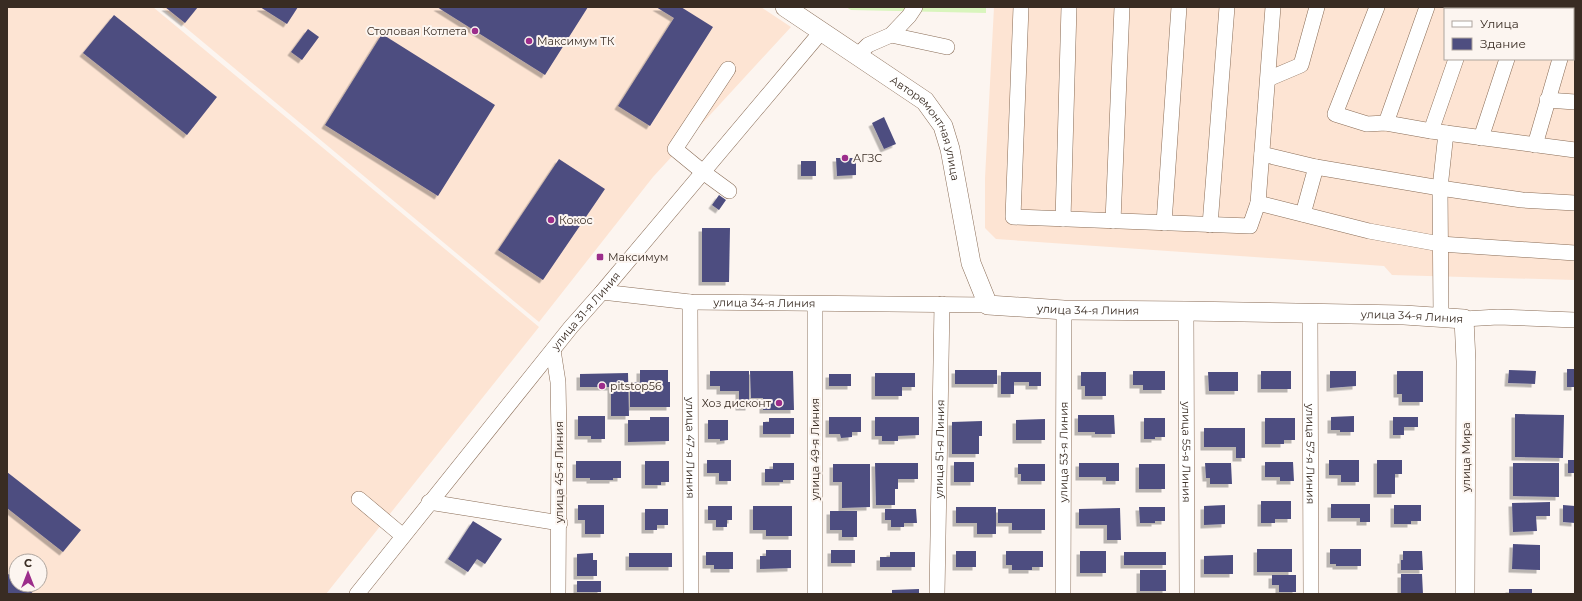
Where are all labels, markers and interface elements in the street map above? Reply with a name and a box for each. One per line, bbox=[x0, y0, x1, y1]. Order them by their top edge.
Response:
legend bbox=[1444, 8, 1574, 60]
text: Улица bbox=[1480, 16, 1519, 31]
place label: Столовая Котлета bbox=[367, 24, 467, 38]
marker: Столовая Котлета bbox=[470, 26, 480, 36]
place label: Максимум ТК bbox=[537, 34, 615, 48]
marker: Максимум ТК bbox=[524, 36, 534, 46]
text: Здание bbox=[1480, 36, 1526, 51]
street label: Авторемонтная улица bbox=[888, 73, 963, 182]
place label: АГЗС bbox=[853, 151, 882, 165]
marker: АГЗС bbox=[840, 153, 850, 163]
place label: Кокос bbox=[559, 213, 593, 227]
marker: Кокос bbox=[546, 215, 556, 225]
place label: Максимум bbox=[608, 250, 669, 264]
marker: Максимум bbox=[595, 252, 605, 262]
street label: улица 31-я Линия bbox=[548, 269, 623, 354]
street label: улица 34-я Линия bbox=[712, 295, 816, 310]
street label: улица 34-я Линия bbox=[1036, 301, 1139, 318]
street label: улица 34-я Линия bbox=[1360, 307, 1464, 326]
place label: pitstop56 bbox=[610, 379, 662, 393]
marker: pitstop56 bbox=[597, 381, 607, 391]
street label: улица 47-я Линия bbox=[683, 396, 698, 499]
place label: Хоз дисконт bbox=[702, 396, 772, 410]
marker: Хоз дисконт bbox=[774, 398, 784, 408]
street label: улица 49-я Линия bbox=[808, 398, 822, 501]
street label: улица 51-я Линия bbox=[932, 399, 947, 500]
street label: улица 55-я Линия bbox=[1179, 400, 1194, 503]
street label: улица 53-я Линия bbox=[1056, 401, 1071, 504]
street label: улица 57-я Линия bbox=[1303, 403, 1318, 504]
street label: улица 45-я Линия bbox=[552, 421, 566, 524]
street label: улица Мира bbox=[1459, 422, 1473, 493]
north arrow bbox=[8, 553, 48, 593]
text: С bbox=[24, 556, 32, 570]

